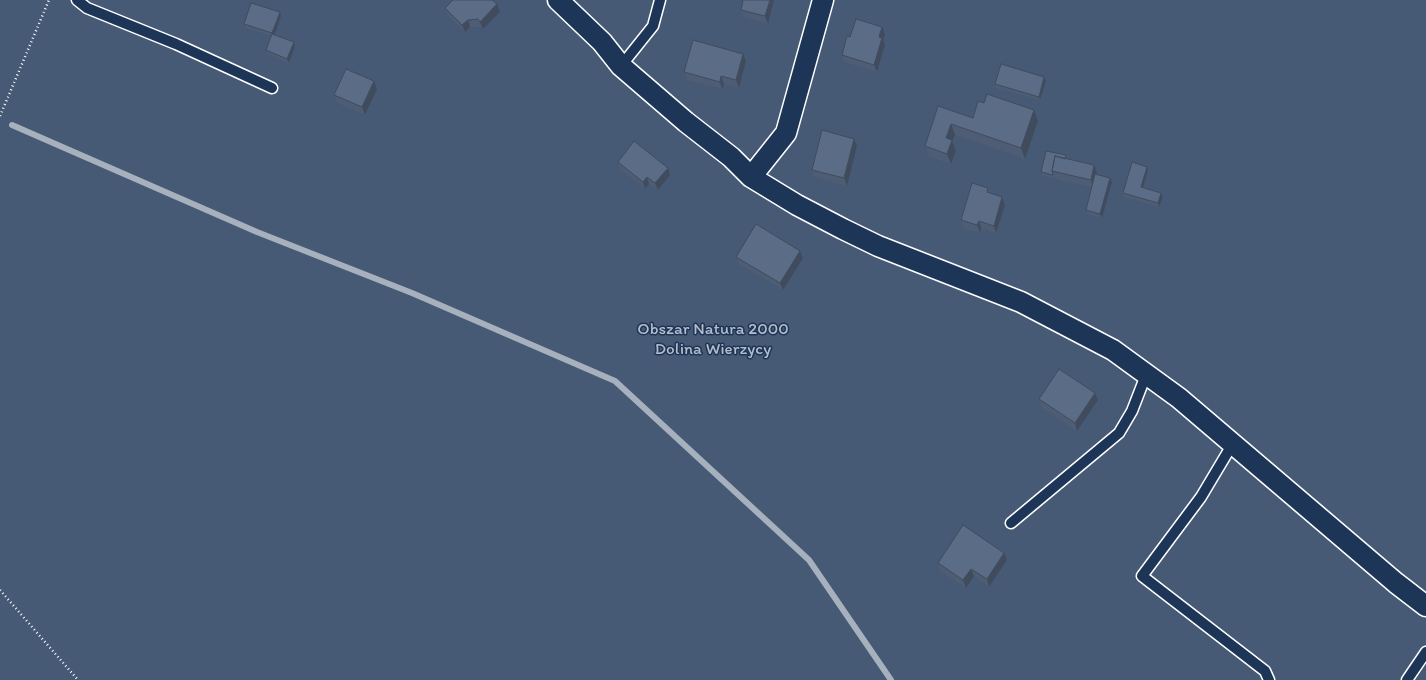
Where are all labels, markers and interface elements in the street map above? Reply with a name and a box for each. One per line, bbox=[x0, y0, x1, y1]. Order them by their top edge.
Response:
park label: Obszar Natura 2000 Dolina Wierzycy bbox=[637, 320, 789, 360]

